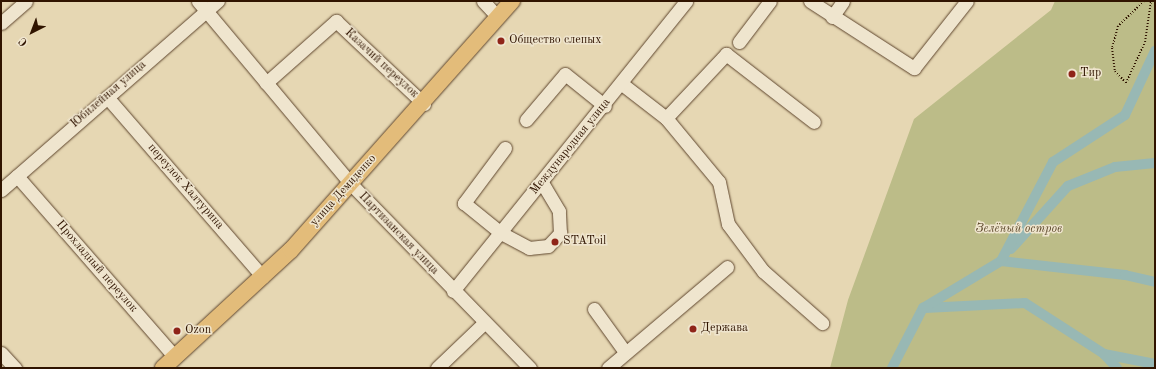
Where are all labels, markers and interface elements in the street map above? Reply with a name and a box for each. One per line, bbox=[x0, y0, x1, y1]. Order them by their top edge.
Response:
north arrow bbox=[12, 12, 52, 52]
street label: Казачий переулок bbox=[341, 26, 421, 102]
place label: Общество слепых bbox=[509, 34, 601, 48]
text: С bbox=[17, 35, 30, 48]
marker: Общество слепых bbox=[496, 36, 506, 46]
street label: Юбилейная улица bbox=[68, 58, 150, 132]
place label: Тир bbox=[1080, 67, 1101, 81]
marker: Тир bbox=[1067, 69, 1077, 79]
street label: Международная улица bbox=[528, 96, 614, 198]
street label: переулок Халтурина bbox=[144, 141, 226, 233]
street label: улица Демиденко bbox=[308, 152, 380, 230]
street label: Партизанская улица bbox=[355, 190, 441, 278]
street label: Прохладный переулок bbox=[52, 218, 140, 316]
park label: Зелёный остров bbox=[976, 223, 1062, 237]
place label: STAToil bbox=[563, 235, 606, 249]
marker: STAToil bbox=[550, 237, 560, 247]
place label: Держава bbox=[701, 322, 748, 336]
place label: Ozon bbox=[185, 324, 211, 338]
marker: Держава bbox=[688, 324, 698, 334]
marker: Ozon bbox=[172, 326, 182, 336]

